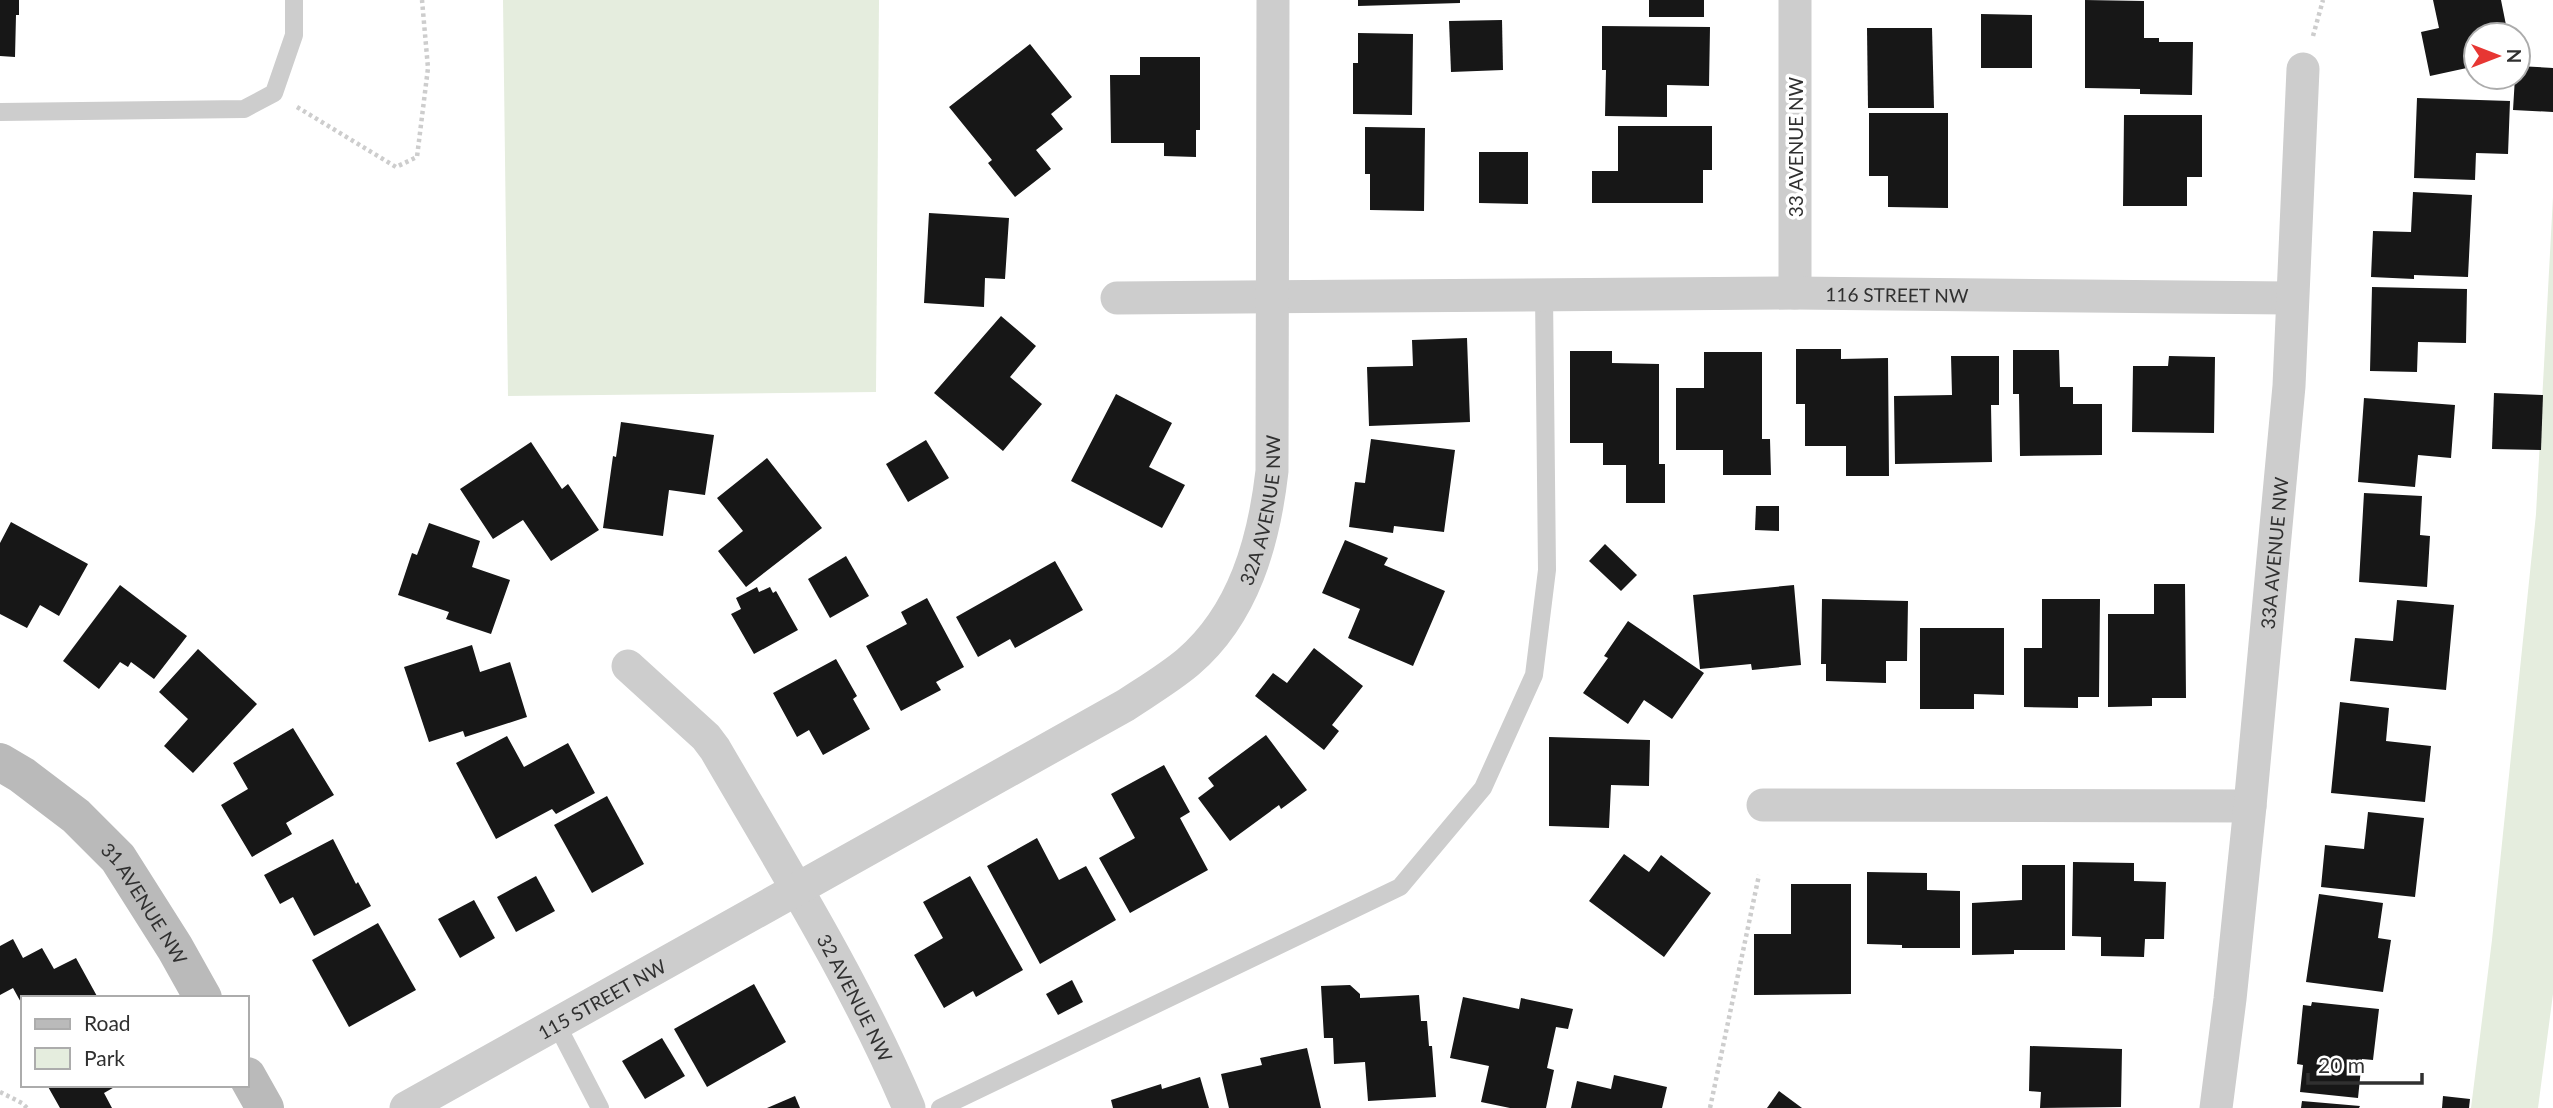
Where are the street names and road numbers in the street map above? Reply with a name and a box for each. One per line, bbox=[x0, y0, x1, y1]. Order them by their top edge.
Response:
street label: 33 AVENUE NW bbox=[1784, 76, 1807, 217]
street label: 116 STREET NW bbox=[1825, 282, 1969, 306]
street label: 32A AVENUE NW bbox=[1234, 435, 1284, 588]
street label: 33A AVENUE NW bbox=[2255, 476, 2292, 630]
street label: 31 AVENUE NW bbox=[97, 837, 193, 968]
street label: 32 AVENUE NW bbox=[813, 930, 898, 1065]
street label: 115 STREET NW bbox=[533, 953, 670, 1044]

